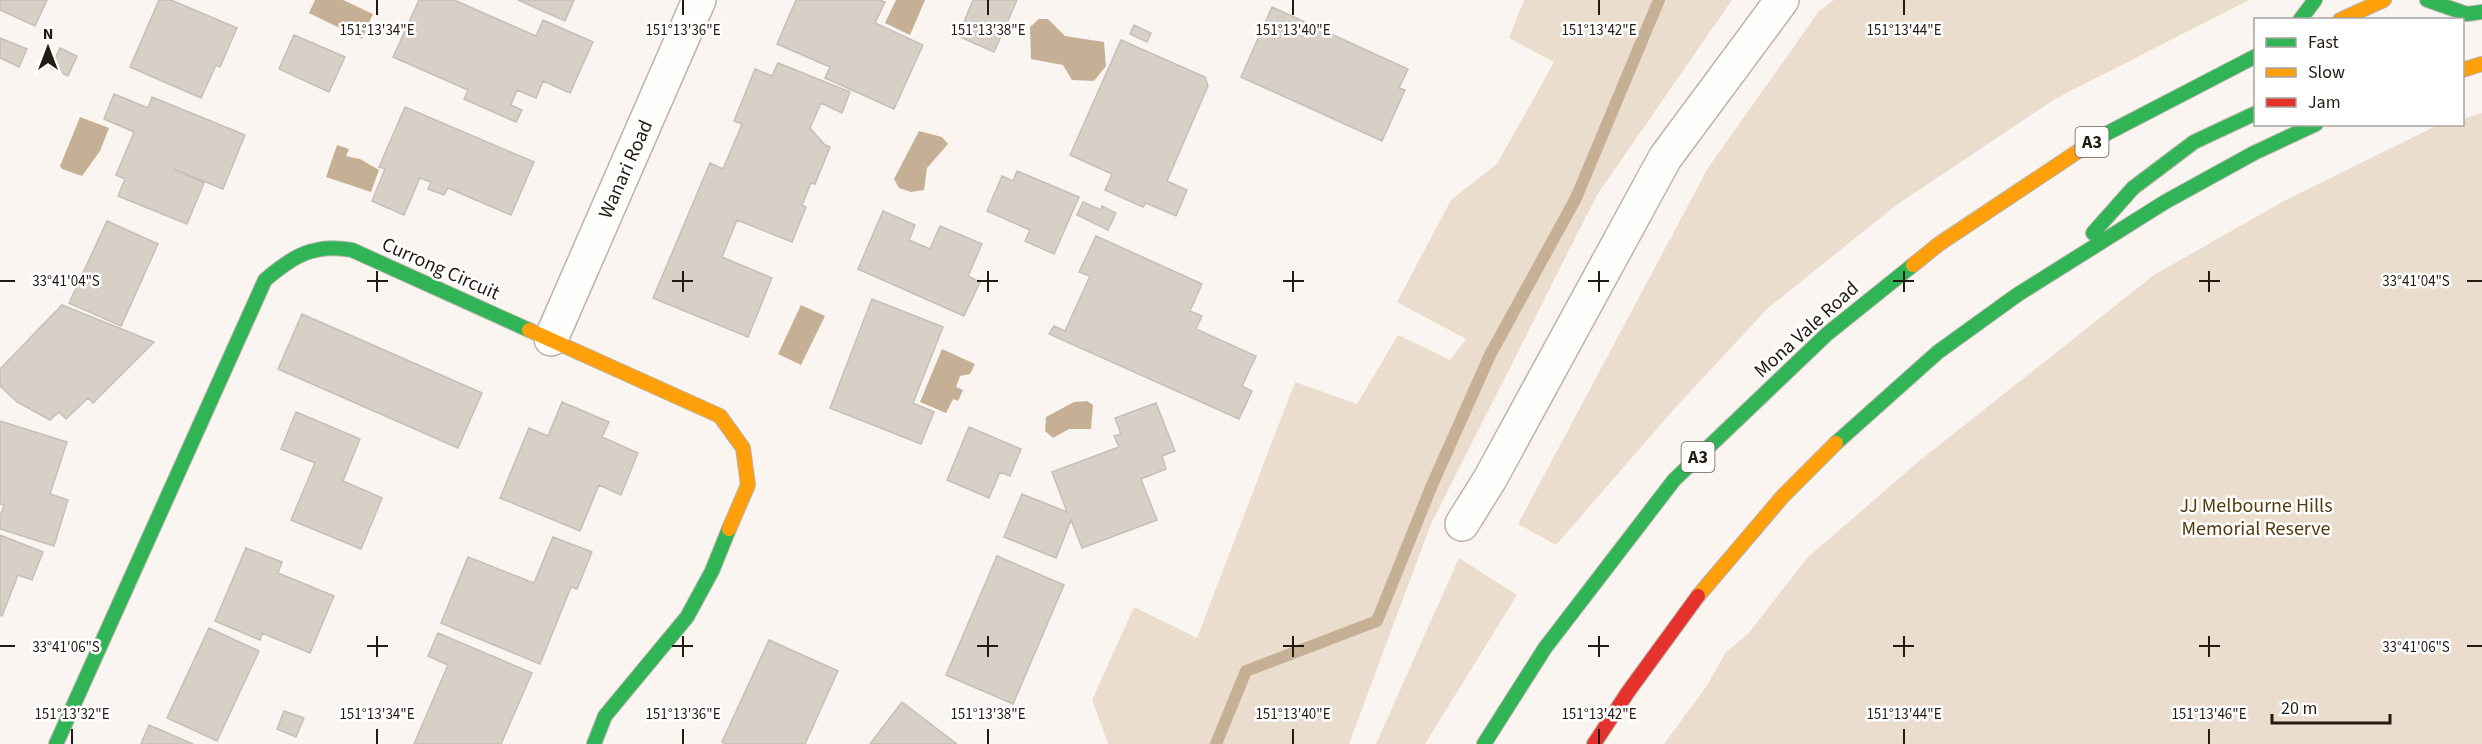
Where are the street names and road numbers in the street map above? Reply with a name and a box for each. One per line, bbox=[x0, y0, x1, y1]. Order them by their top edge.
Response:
street label: Wanari Road bbox=[592, 116, 660, 223]
road number: A3 bbox=[2076, 127, 2108, 157]
street label: Currong Circuit bbox=[377, 230, 504, 308]
street label: Mona Vale Road bbox=[1748, 275, 1865, 384]
road number: A3 bbox=[1682, 442, 1714, 472]

